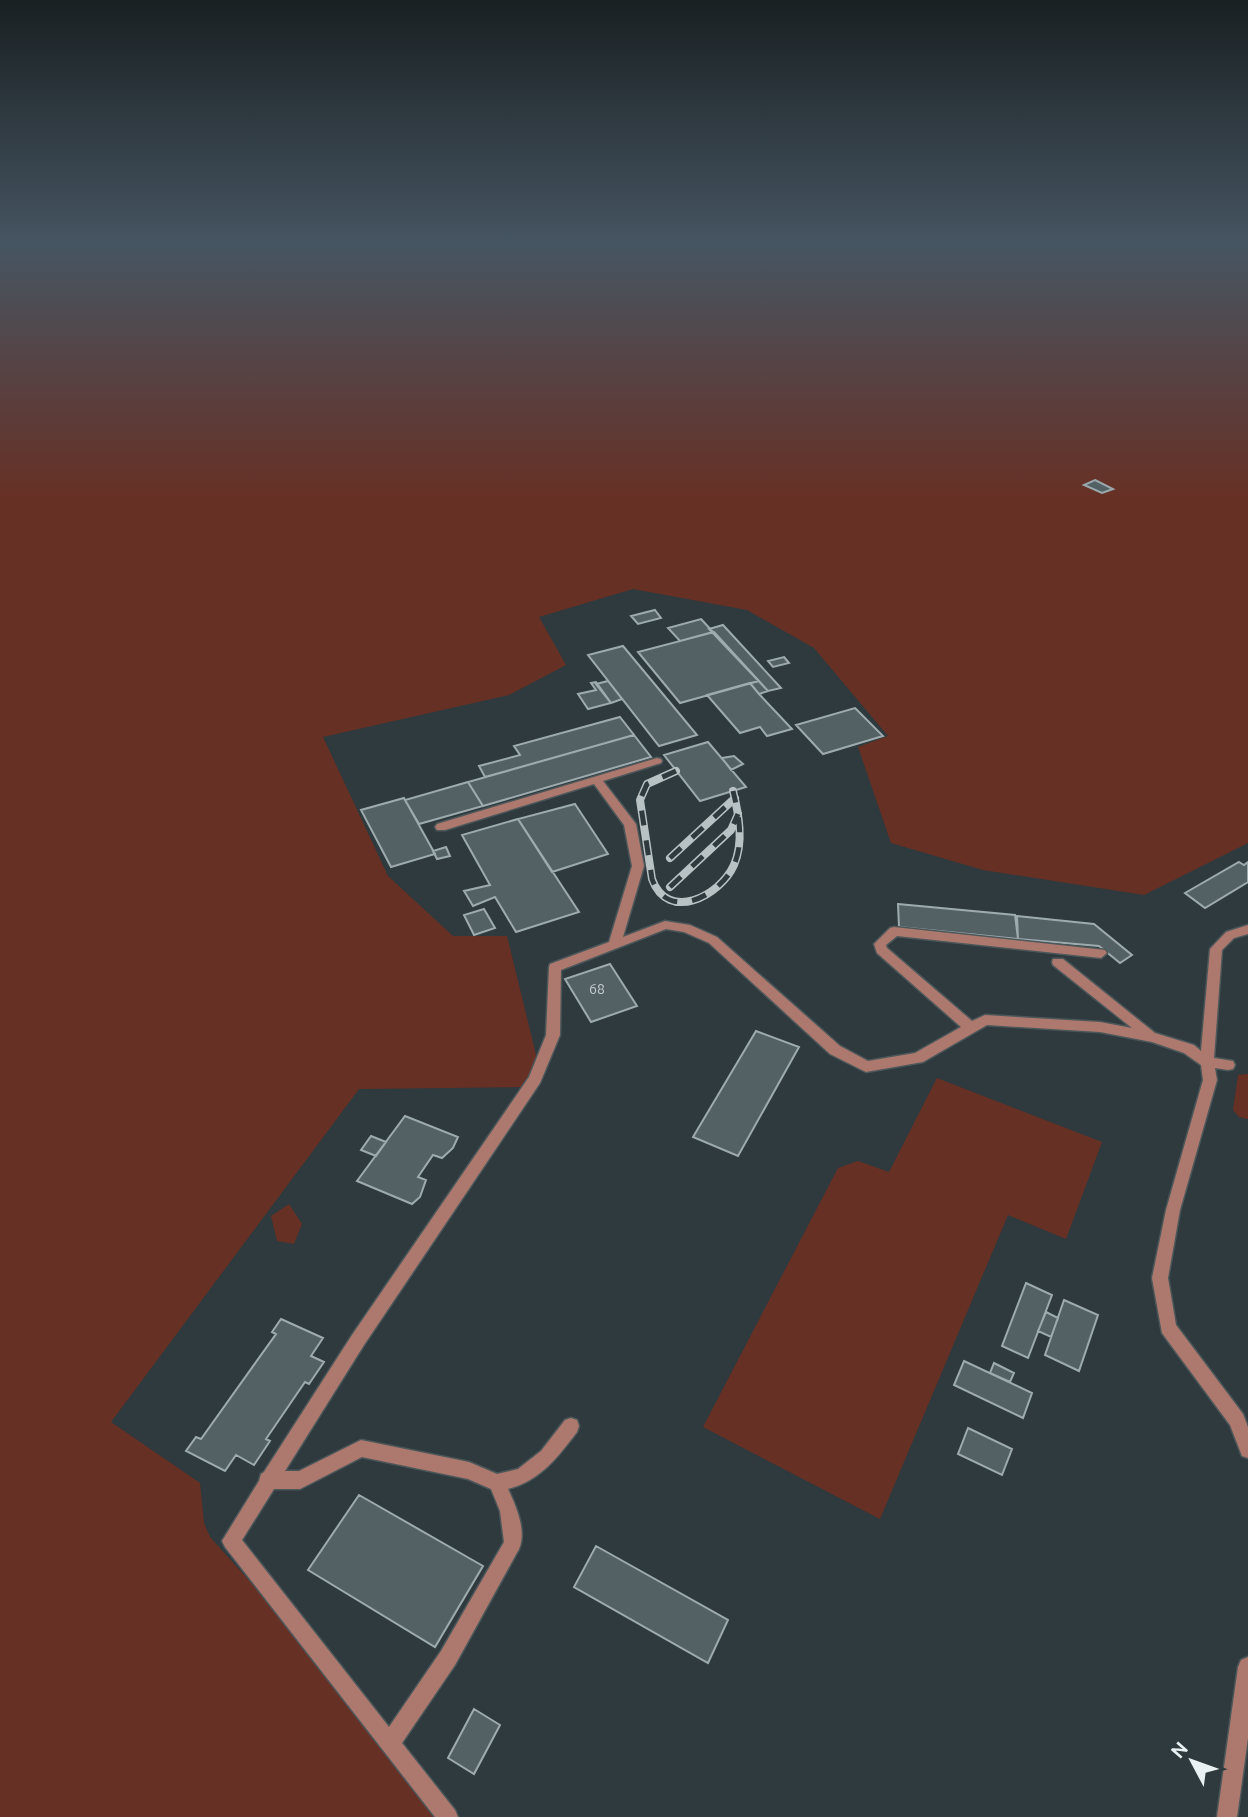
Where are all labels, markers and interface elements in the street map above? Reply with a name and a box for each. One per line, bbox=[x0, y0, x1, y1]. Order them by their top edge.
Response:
house number: 68 bbox=[589, 981, 605, 997]
north arrow bbox=[1157, 1726, 1227, 1796]
text: N bbox=[1166, 1737, 1192, 1762]

